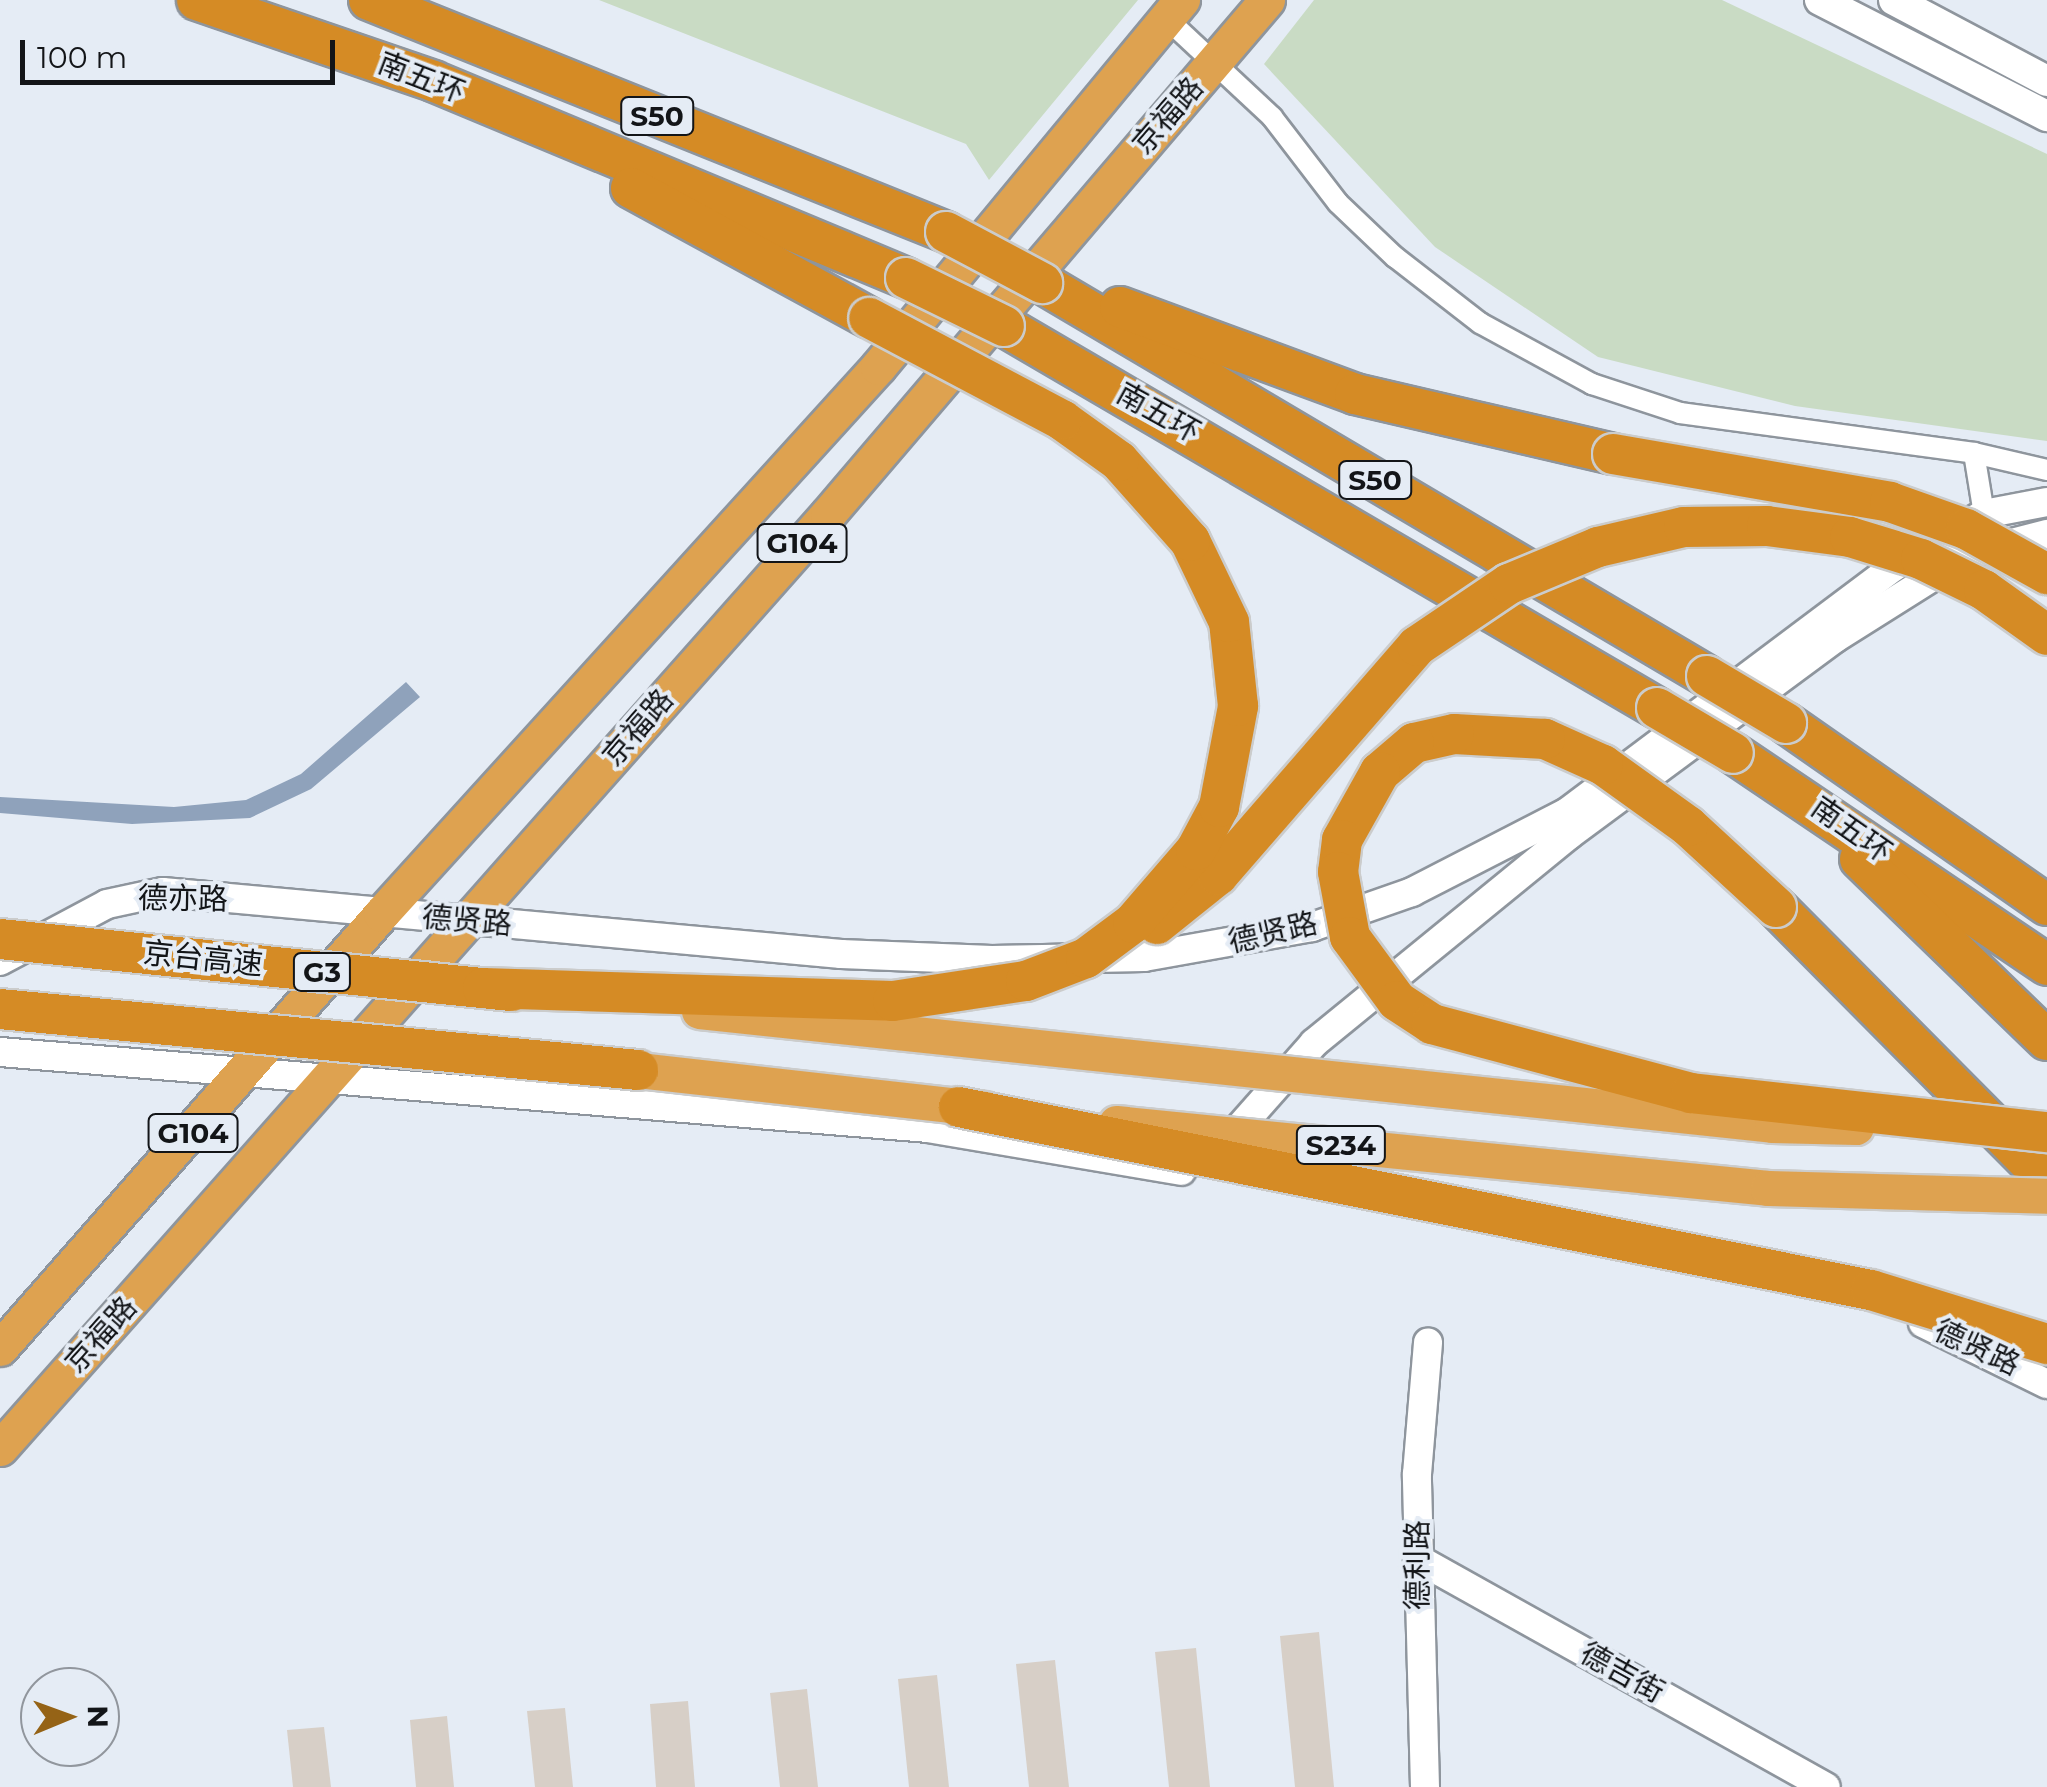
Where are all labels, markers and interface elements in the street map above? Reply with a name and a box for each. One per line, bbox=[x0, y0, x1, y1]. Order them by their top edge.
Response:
scale bar bbox=[25, 20, 340, 82]
text: 100 m bbox=[37, 39, 127, 76]
street label: 南五环 bbox=[373, 45, 469, 111]
street label: 京福路 bbox=[1125, 70, 1211, 162]
road number: S50 bbox=[620, 93, 694, 139]
street label: 南五环 bbox=[1110, 375, 1206, 451]
road number: S50 bbox=[1338, 457, 1412, 503]
road number: G104 bbox=[754, 520, 850, 566]
street label: 京福路 bbox=[595, 682, 681, 774]
street label: 南五环 bbox=[1804, 789, 1898, 871]
street label: 德亦路 bbox=[138, 880, 228, 918]
street label: 德贤路 bbox=[421, 899, 513, 943]
street label: 德贤路 bbox=[1225, 905, 1321, 961]
street label: 京台高速 bbox=[141, 935, 265, 983]
road number: G3 bbox=[292, 949, 352, 995]
road number: G104 bbox=[146, 1110, 240, 1156]
road number: S234 bbox=[1294, 1122, 1388, 1168]
street label: 京福路 bbox=[58, 1290, 144, 1380]
street label: 德贤路 bbox=[1929, 1313, 2025, 1383]
street label: 德利路 bbox=[1400, 1520, 1436, 1610]
street label: 德吉街 bbox=[1574, 1635, 1670, 1711]
north arrow bbox=[20, 1667, 120, 1767]
text: N bbox=[81, 1705, 115, 1728]

